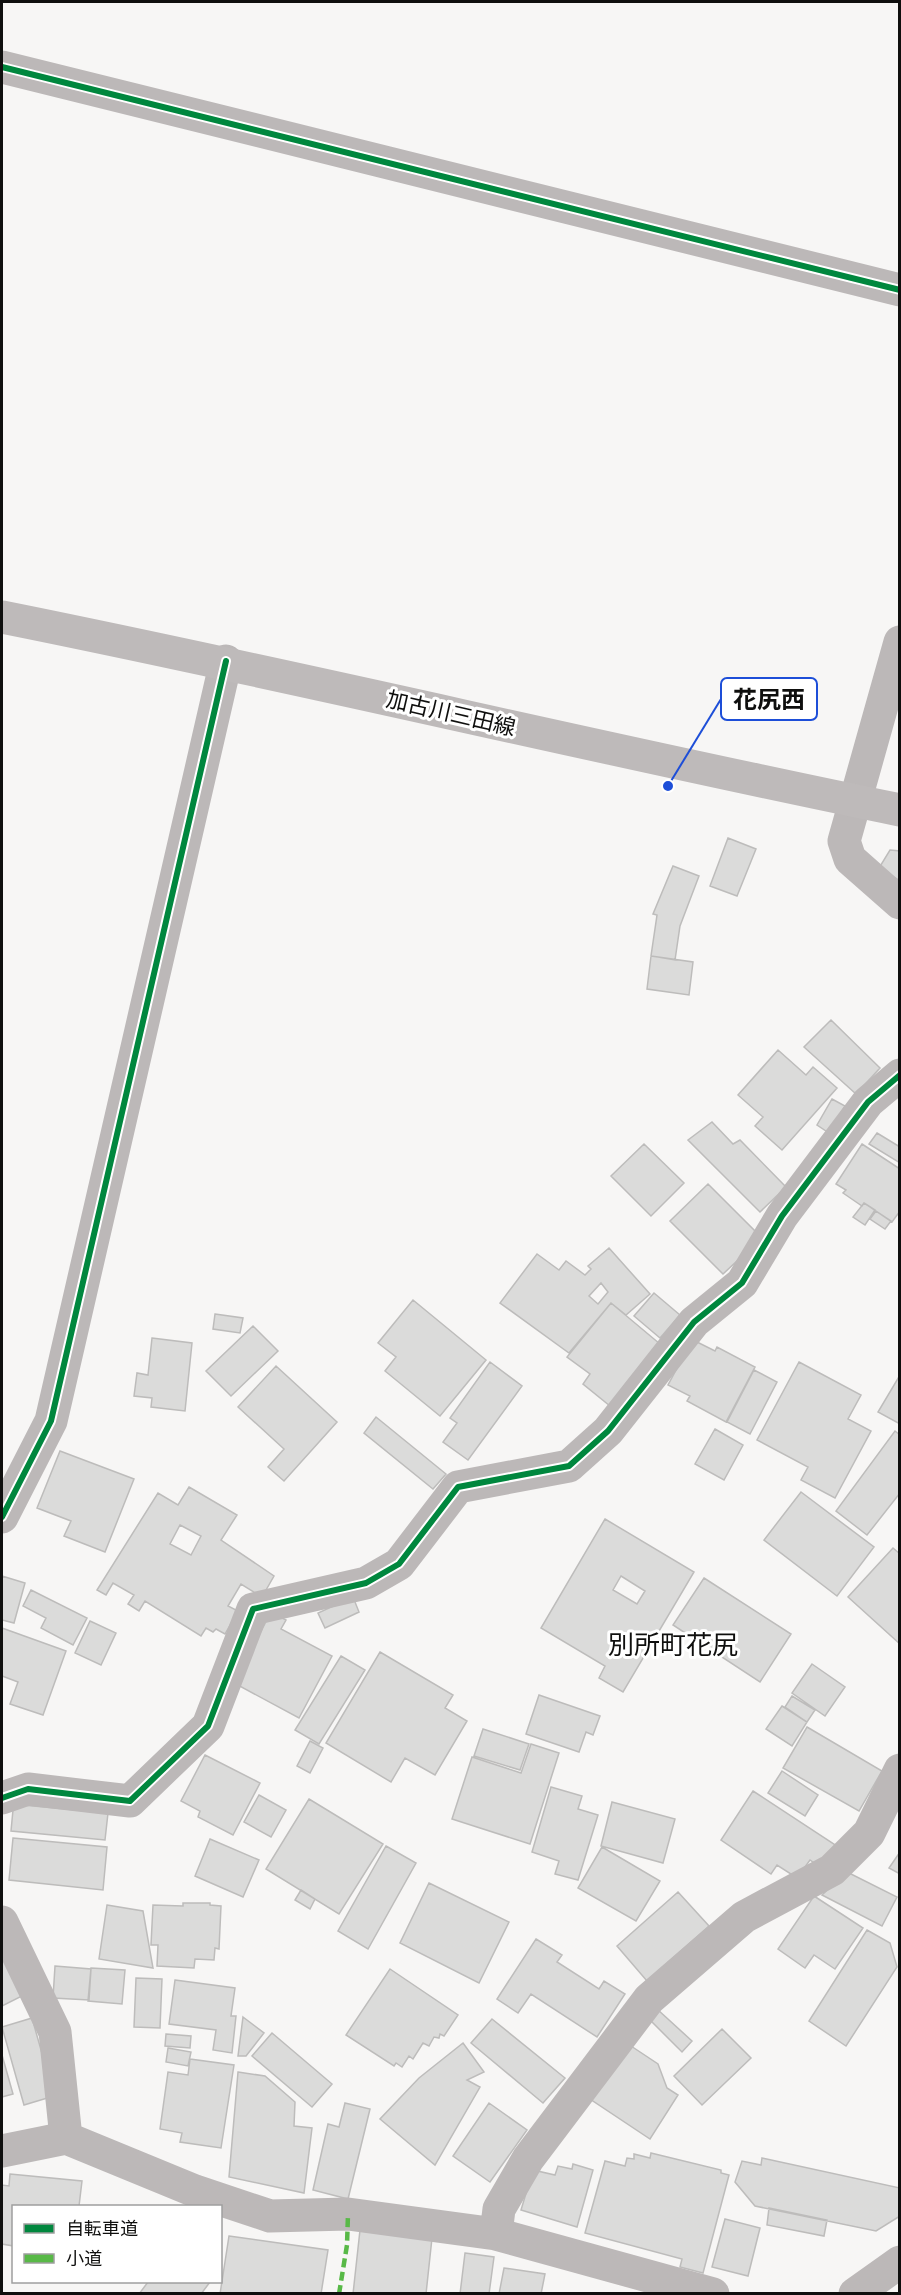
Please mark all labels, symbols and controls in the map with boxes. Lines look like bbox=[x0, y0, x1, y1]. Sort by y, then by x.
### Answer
callout: 花尻西 bbox=[721, 678, 817, 720]
text: 花尻西 bbox=[733, 681, 805, 717]
street label: 加古川三田線 bbox=[383, 682, 519, 744]
district label: 別所町花尻 bbox=[608, 1625, 738, 1664]
legend bbox=[12, 2205, 222, 2283]
text: 自転車道 bbox=[66, 2215, 138, 2242]
text: 小道 bbox=[66, 2245, 102, 2272]

